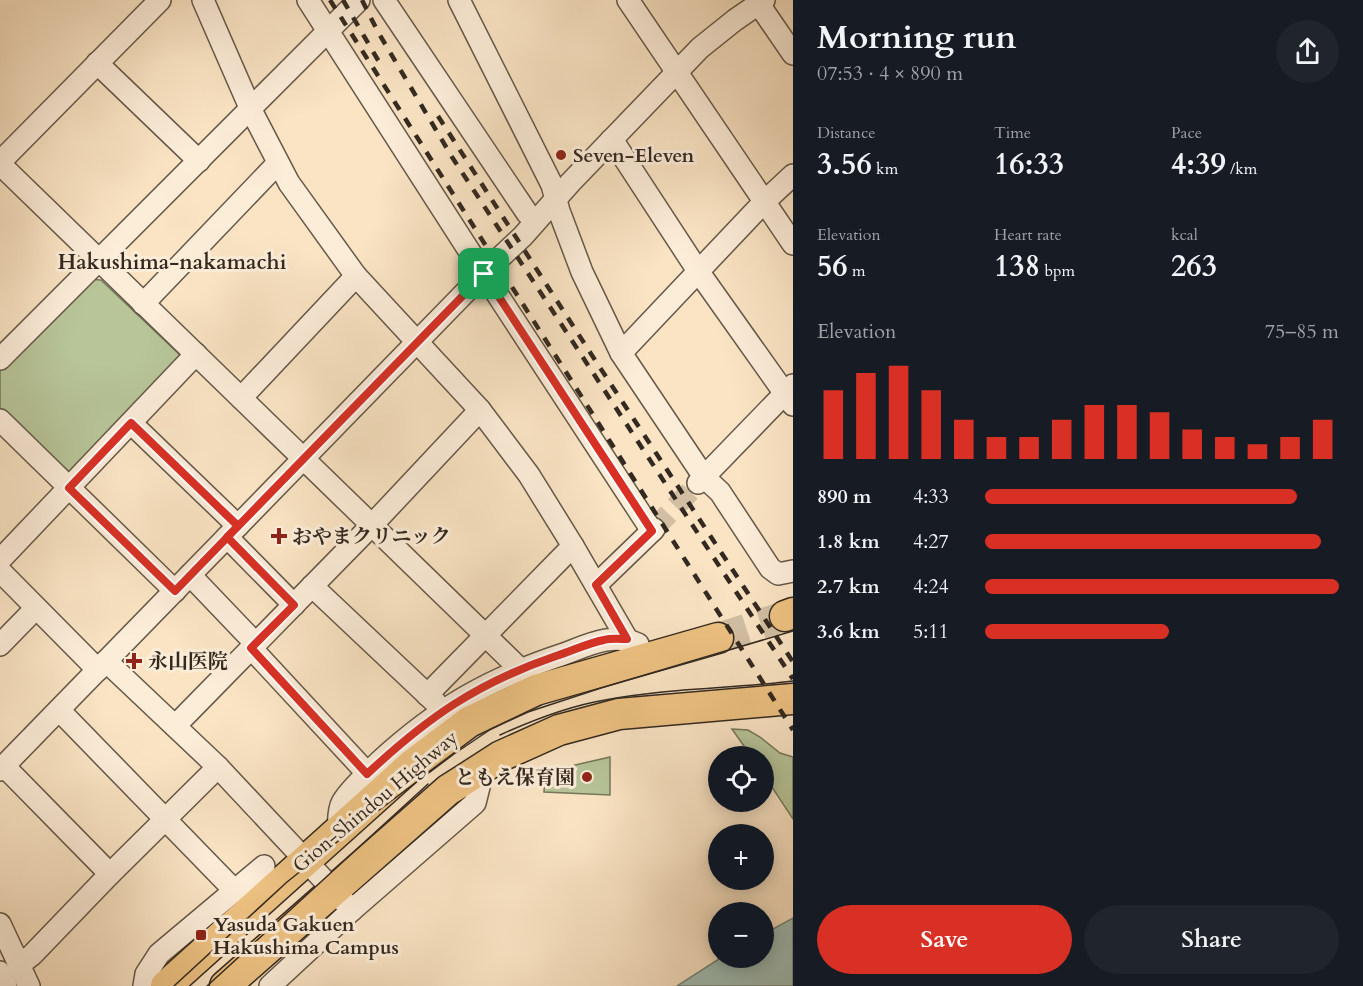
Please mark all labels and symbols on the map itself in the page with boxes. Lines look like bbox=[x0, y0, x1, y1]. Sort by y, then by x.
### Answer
place label: Seven-Eleven bbox=[573, 142, 694, 169]
marker: Seven-Eleven bbox=[554, 148, 568, 162]
district label: Hakushima-nakamachi bbox=[58, 248, 287, 277]
pin bbox=[458, 248, 509, 299]
place label: おやまクリニック bbox=[292, 523, 451, 550]
marker: おやまクリニック bbox=[270, 527, 288, 545]
place label: 永山医院 bbox=[148, 648, 228, 675]
marker: 永山医院 bbox=[125, 652, 143, 670]
street label: Gion-Shindou Highway bbox=[287, 724, 464, 879]
place label: ともえ保育園 bbox=[455, 764, 575, 791]
marker: ともえ保育園 bbox=[580, 770, 594, 784]
place label: Yasuda Gakuen Hakushima Campus bbox=[213, 911, 399, 961]
marker: Yasuda Gakuen Hakushima Campus bbox=[194, 928, 208, 942]

